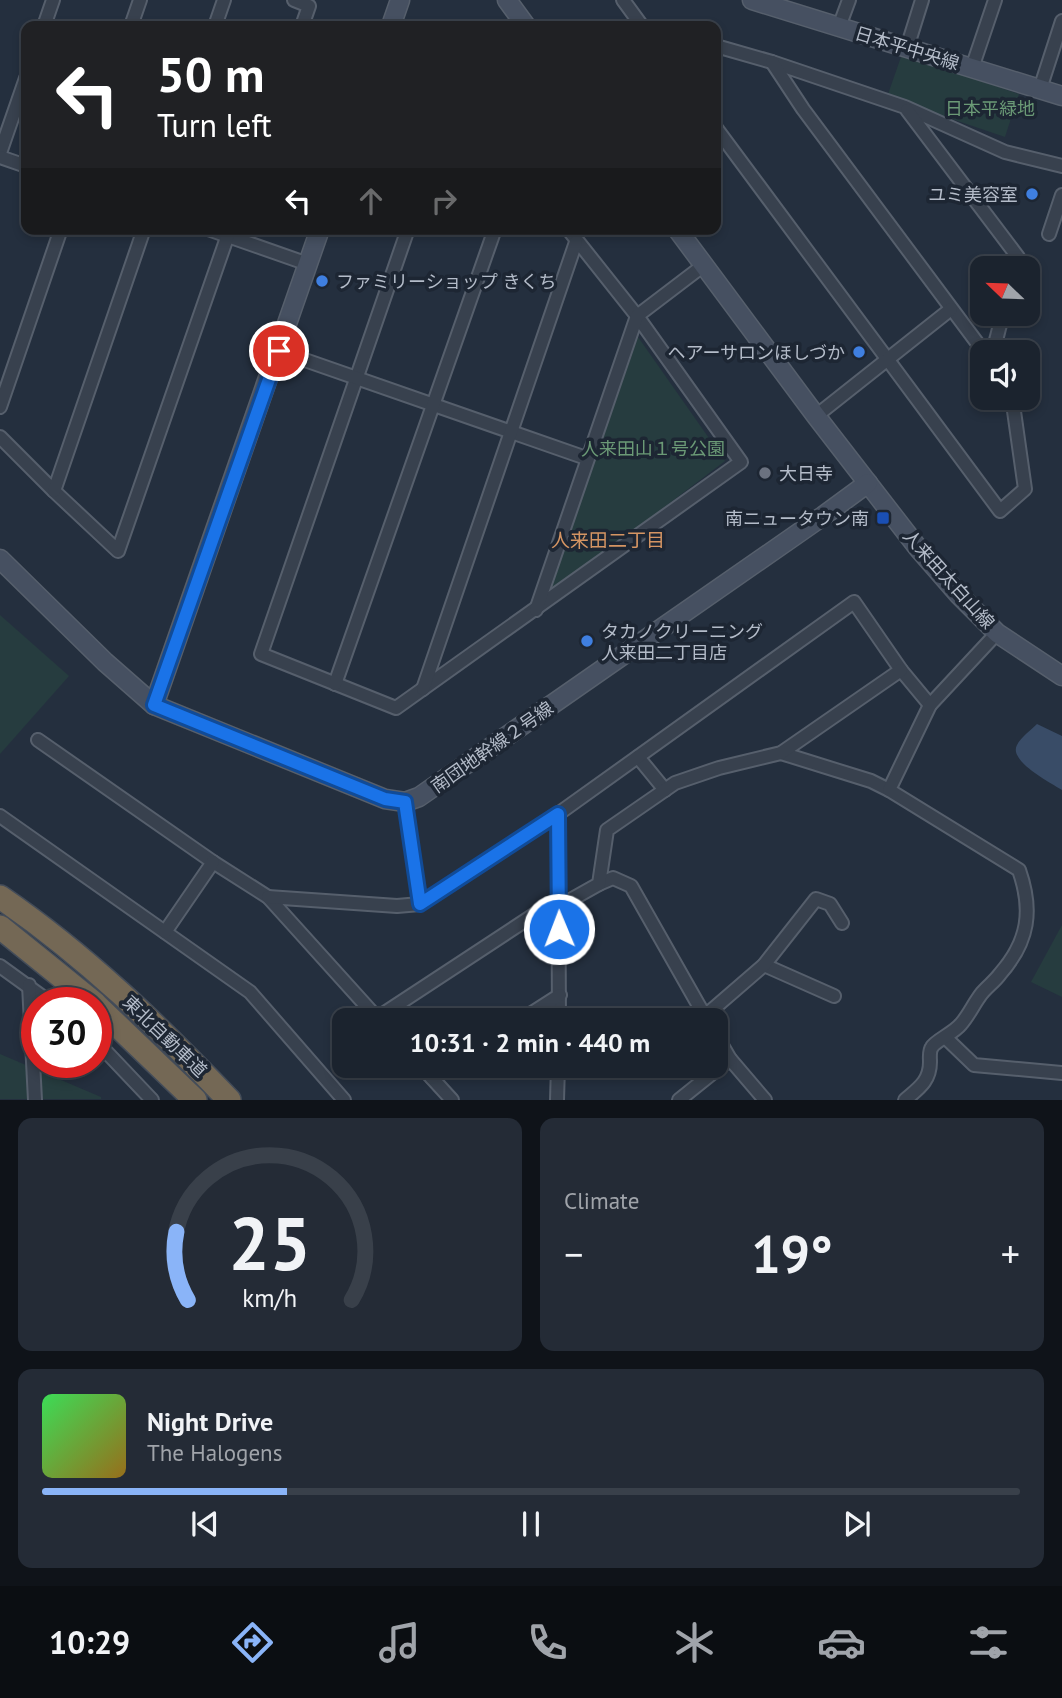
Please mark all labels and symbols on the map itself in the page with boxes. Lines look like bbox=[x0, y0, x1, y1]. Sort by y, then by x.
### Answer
street label: 日本平中央線 bbox=[852, 21, 962, 75]
park label: 日本平緑地 bbox=[945, 97, 1035, 120]
place label: ユミ美容室 bbox=[928, 183, 1018, 206]
marker: ユミ美容室 bbox=[1024, 186, 1040, 202]
north arrow bbox=[970, 256, 1040, 326]
place label: ファミリーショップ きくち bbox=[336, 270, 556, 293]
marker: ファミリーショップ きくち bbox=[314, 273, 330, 289]
pin bbox=[249, 321, 309, 381]
place label: ヘアーサロンほしづか bbox=[668, 341, 845, 364]
marker: ヘアーサロンほしづか bbox=[851, 344, 867, 360]
park label: 人来田山１号公園 bbox=[581, 437, 725, 460]
place label: 大日寺 bbox=[779, 462, 833, 485]
marker: 大日寺 bbox=[757, 465, 773, 481]
place label: 南ニュータウン南 bbox=[725, 507, 869, 530]
marker: 南ニュータウン南 bbox=[875, 510, 891, 526]
street label: 人来田太白山線 bbox=[898, 524, 1000, 634]
district label: 人来田二丁目 bbox=[551, 528, 665, 552]
place label: タカノクリーニング 人来田二丁目店 bbox=[601, 620, 763, 664]
marker: タカノクリーニング 人来田二丁目店 bbox=[579, 633, 595, 649]
street label: 南団地幹線２号線 bbox=[426, 696, 558, 798]
position arrow bbox=[522, 892, 596, 966]
speed limit sign: 30 bbox=[21, 987, 112, 1078]
street label: 東北自動車道 bbox=[118, 990, 212, 1082]

